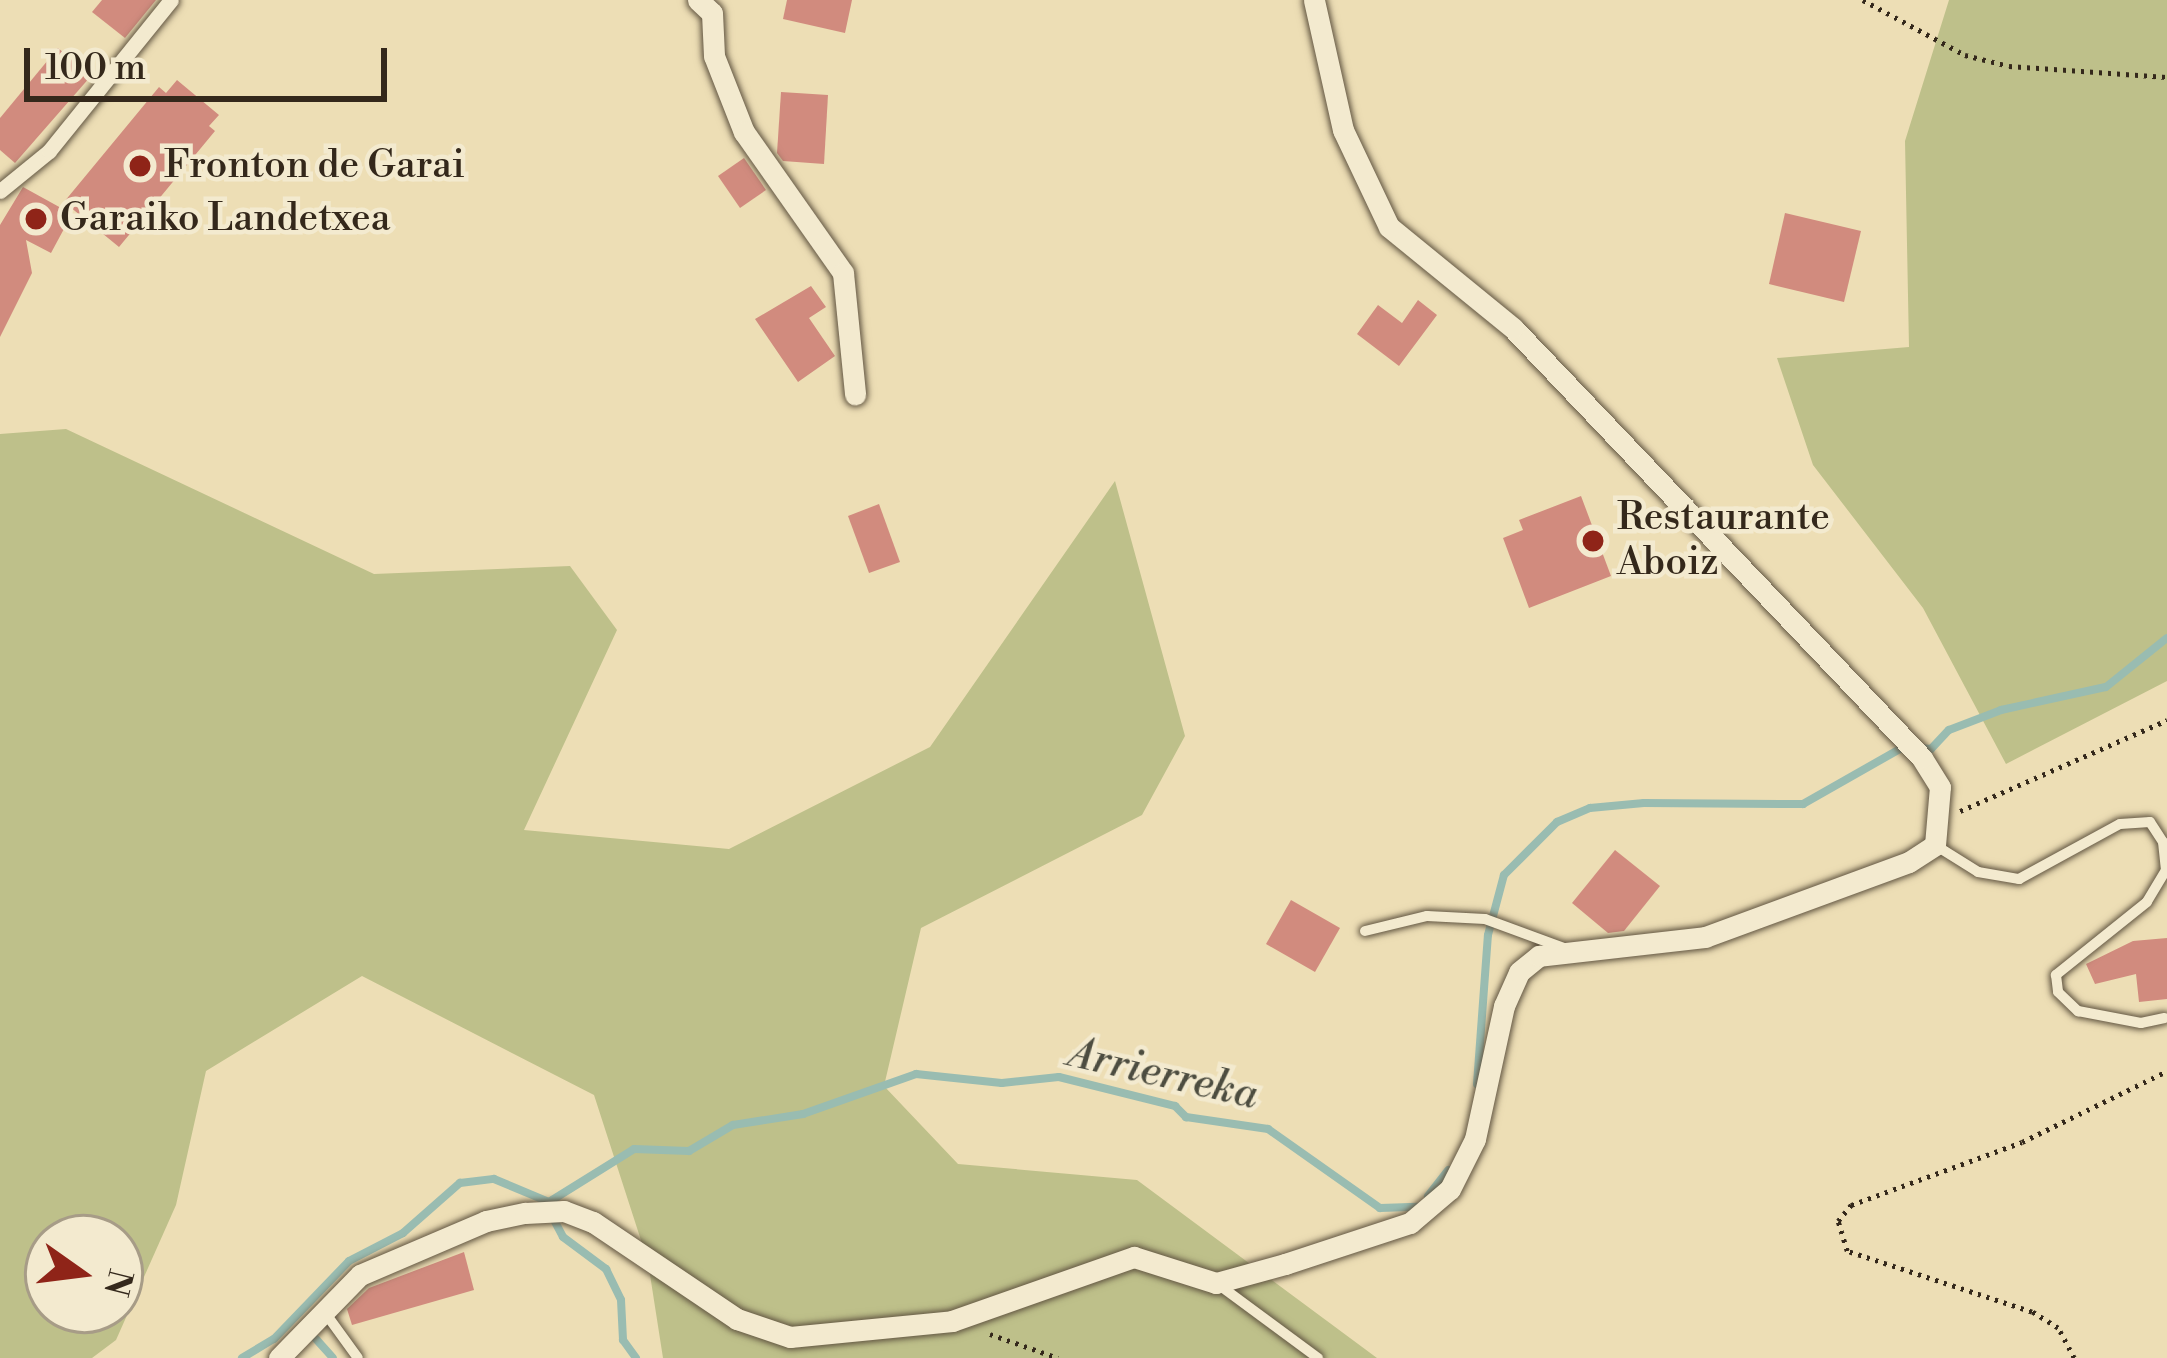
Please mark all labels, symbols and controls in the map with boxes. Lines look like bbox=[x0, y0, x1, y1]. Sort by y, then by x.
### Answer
scale bar bbox=[30, 24, 393, 98]
text: 100 m bbox=[45, 46, 146, 91]
place label: Fronton de Garai bbox=[164, 143, 465, 189]
marker: Fronton de Garai bbox=[127, 153, 153, 179]
place label: Garaiko Landetxea bbox=[60, 196, 390, 242]
marker: Garaiko Landetxea bbox=[23, 206, 49, 232]
place label: Restaurante Aboiz bbox=[1617, 496, 1830, 587]
marker: Restaurante Aboiz bbox=[1580, 528, 1606, 554]
water label: Arrierreka bbox=[1063, 1029, 1263, 1121]
north arrow bbox=[24, 1214, 144, 1334]
text: N bbox=[93, 1264, 140, 1300]

